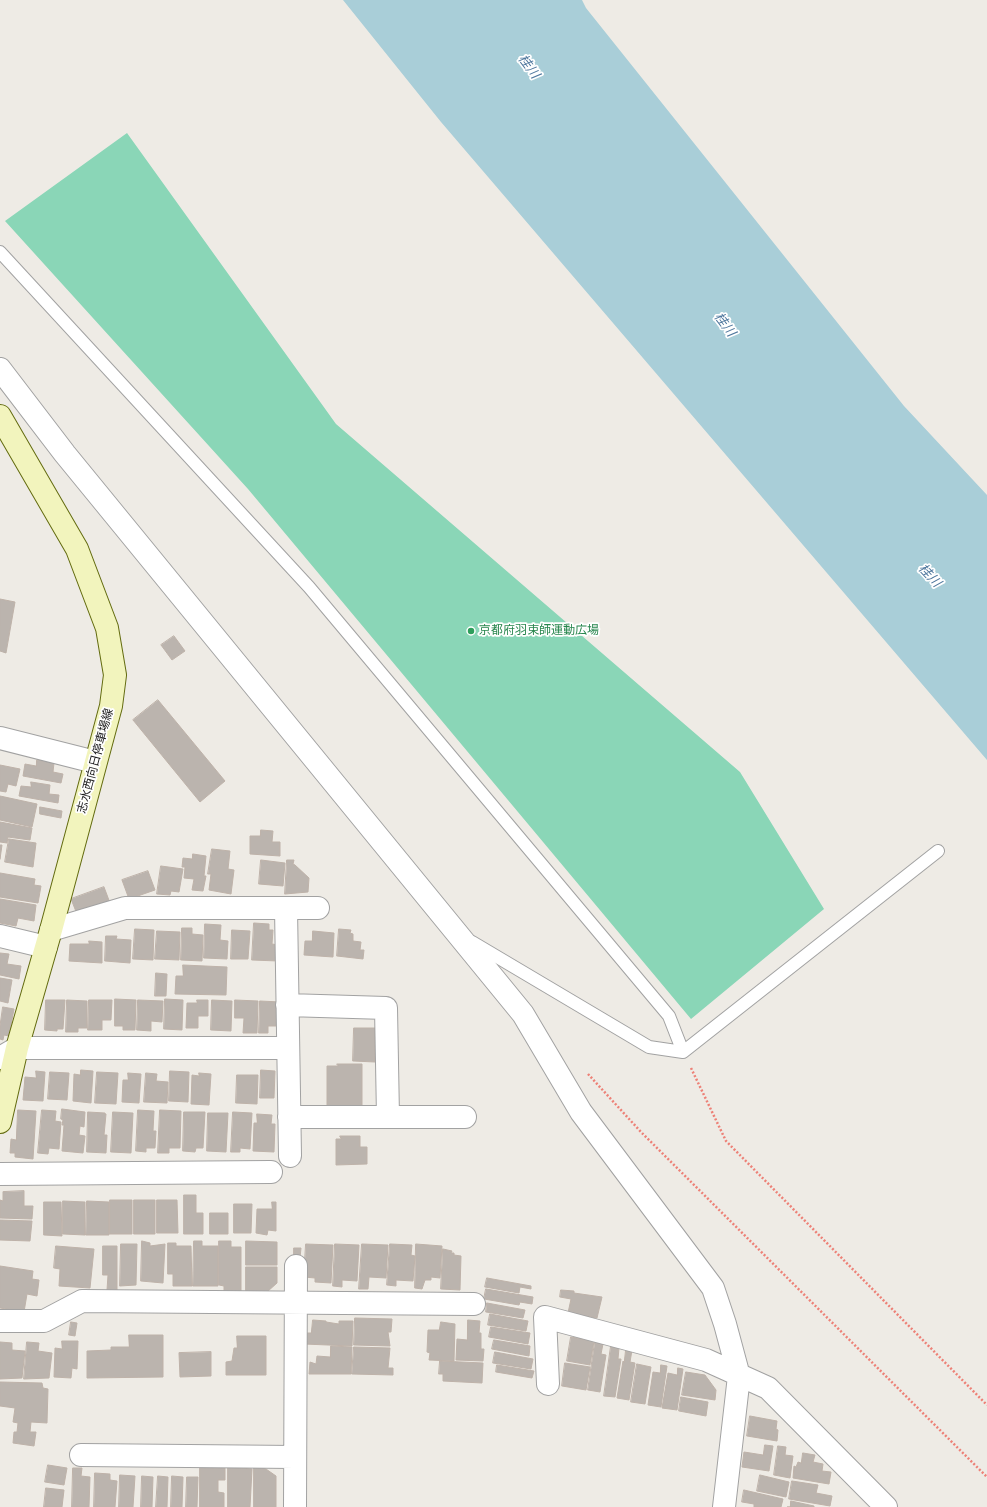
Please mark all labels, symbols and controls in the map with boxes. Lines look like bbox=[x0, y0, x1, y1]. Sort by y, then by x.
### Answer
water label: 桂川 bbox=[514, 52, 542, 82]
water label: 桂川 bbox=[710, 310, 738, 340]
water label: 桂川 bbox=[914, 561, 944, 591]
place label: 京都府羽束師運動広場 bbox=[479, 624, 599, 638]
marker: 京都府羽束師運動広場 bbox=[466, 626, 476, 636]
street label: 志水西向日停車場線 bbox=[75, 707, 117, 815]

